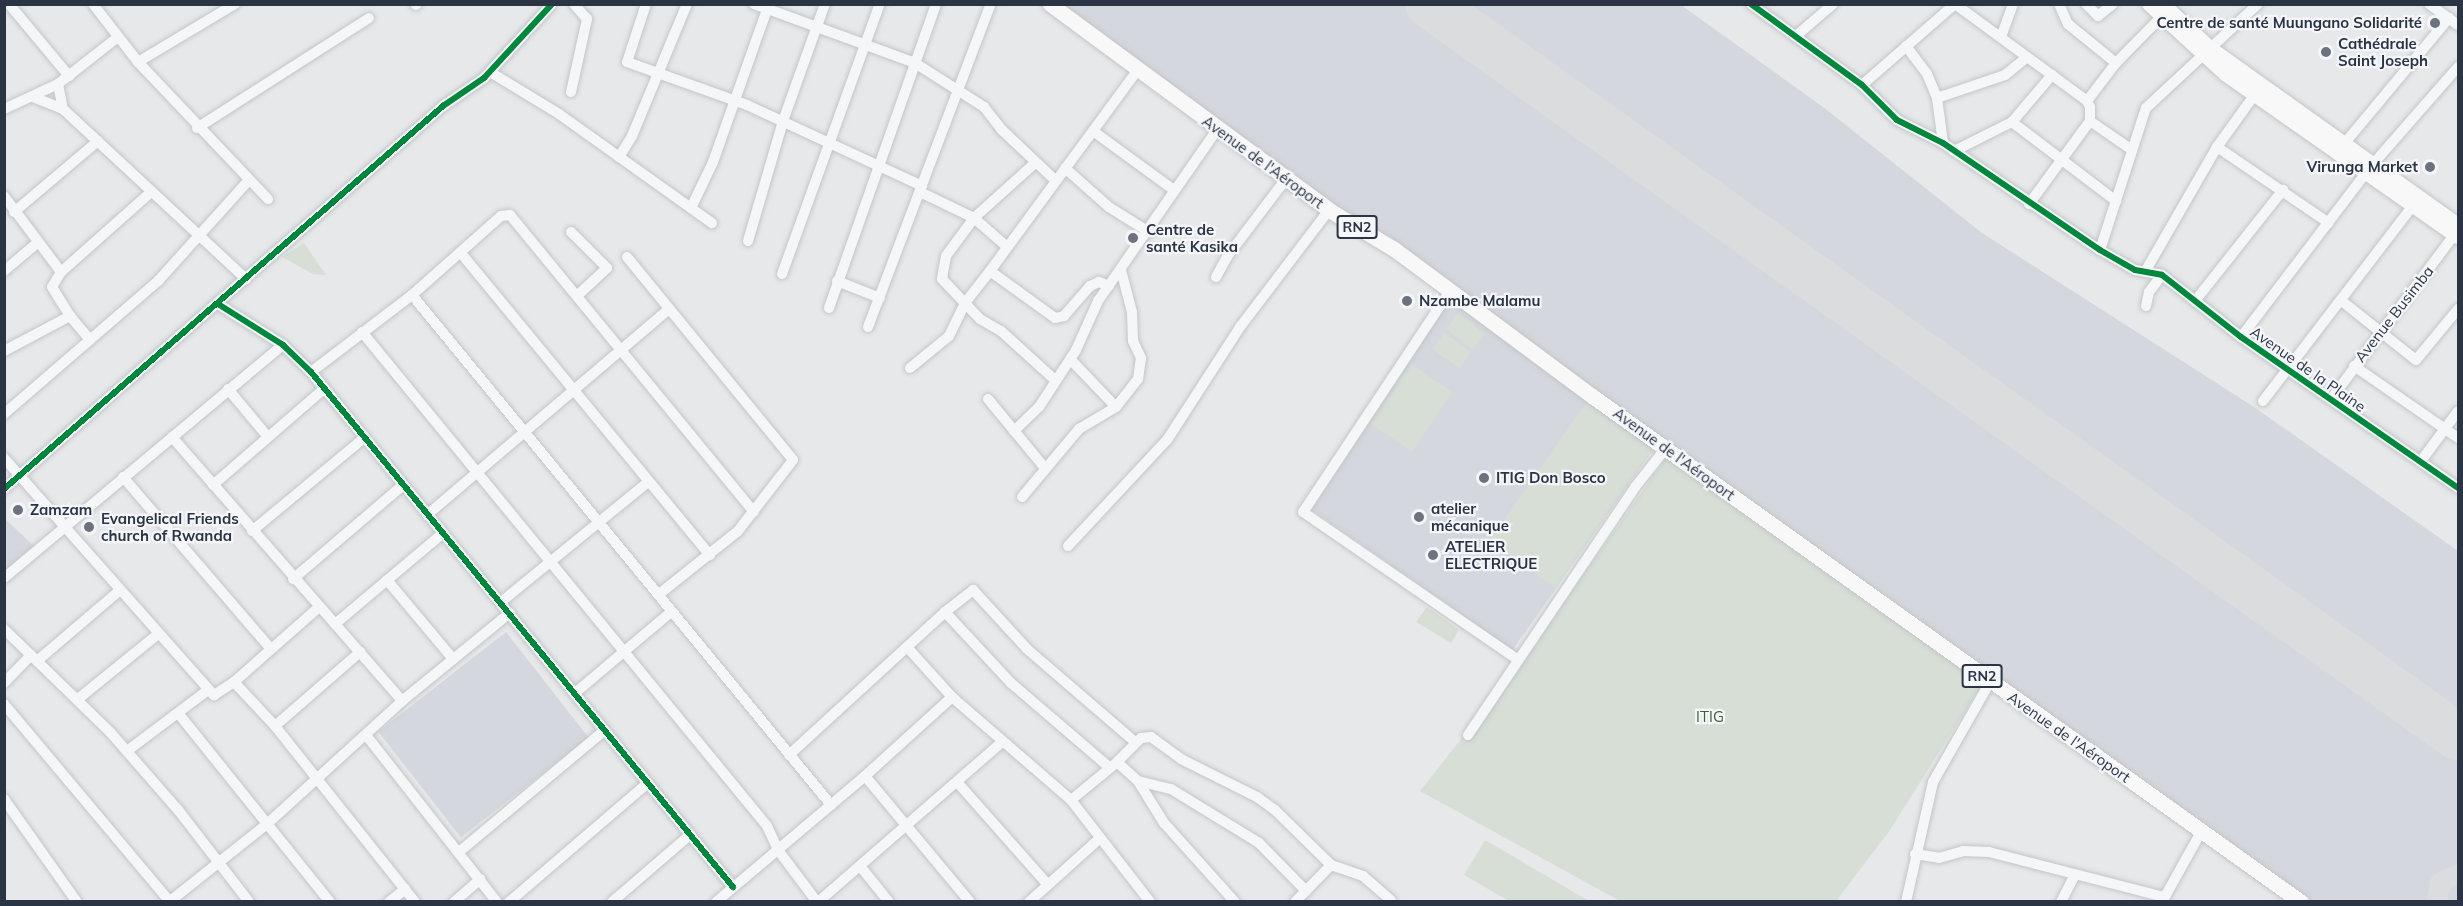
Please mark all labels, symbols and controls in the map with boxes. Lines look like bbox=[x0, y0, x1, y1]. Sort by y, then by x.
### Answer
place label: Centre de santé Muungano Solidarité bbox=[2157, 14, 2422, 32]
marker: Centre de santé Muungano Solidarité bbox=[2426, 14, 2444, 32]
place label: Cathédrale Saint Joseph bbox=[2338, 34, 2428, 69]
marker: Cathédrale Saint Joseph bbox=[2319, 45, 2333, 59]
street label: Avenue de l'Aéroport bbox=[1199, 112, 1327, 212]
place label: Virunga Market bbox=[2306, 158, 2418, 176]
marker: Virunga Market bbox=[2423, 160, 2437, 174]
road number: RN2 bbox=[1336, 216, 1378, 238]
place label: Centre de santé Kasika bbox=[1146, 220, 1238, 255]
marker: Centre de santé Kasika bbox=[1124, 229, 1142, 247]
street label: Avenue Busimba bbox=[2351, 262, 2437, 366]
place label: Nzambe Malamu bbox=[1419, 292, 1541, 310]
marker: Nzambe Malamu bbox=[1400, 294, 1414, 308]
street label: Avenue de la Plaine bbox=[2247, 322, 2369, 416]
street label: Avenue de l'Aéroport bbox=[1610, 404, 1738, 504]
place label: ITIG Don Bosco bbox=[1496, 469, 1606, 487]
marker: ITIG Don Bosco bbox=[1477, 471, 1491, 485]
place label: atelier mécanique bbox=[1431, 499, 1509, 534]
place label: Zamzam bbox=[30, 501, 92, 519]
marker: Zamzam bbox=[11, 503, 25, 517]
place label: Evangelical Friends church of Rwanda bbox=[101, 509, 239, 544]
marker: atelier mécanique bbox=[1412, 510, 1426, 524]
marker: Evangelical Friends church of Rwanda bbox=[82, 520, 96, 534]
place label: ATELIER ELECTRIQUE bbox=[1445, 537, 1537, 572]
marker: ATELIER ELECTRIQUE bbox=[1426, 548, 1440, 562]
road number: RN2 bbox=[1961, 665, 2003, 687]
street label: Avenue de l'Aéroport bbox=[2004, 688, 2134, 786]
park label: ITIG bbox=[1696, 708, 1724, 726]

